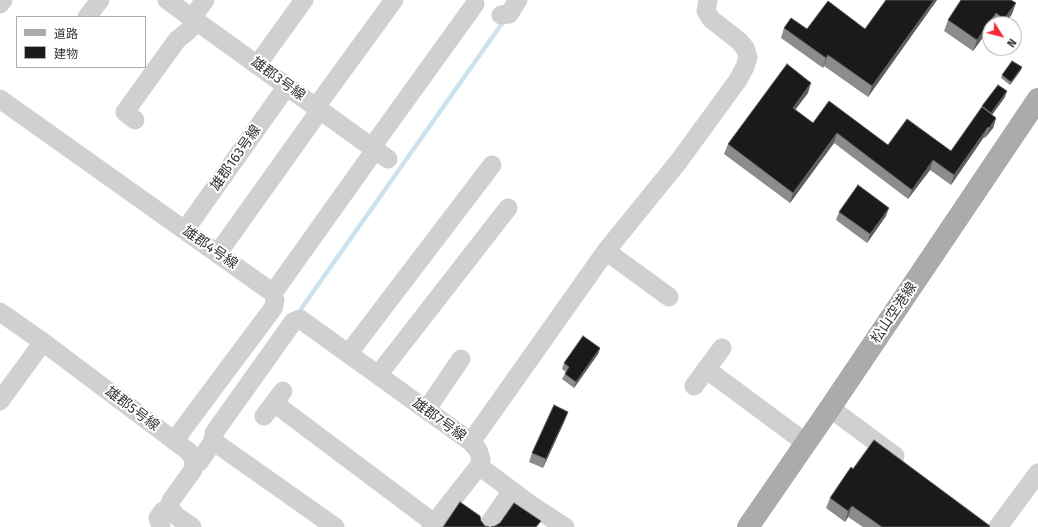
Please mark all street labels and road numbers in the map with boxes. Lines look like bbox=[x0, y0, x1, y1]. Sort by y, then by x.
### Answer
street label: 雄郡3号線 bbox=[248, 54, 308, 104]
street label: 雄郡163号線 bbox=[207, 122, 265, 194]
street label: 雄郡4号線 bbox=[179, 223, 241, 273]
street label: 松山空港線 bbox=[867, 279, 921, 347]
street label: 雄郡5号線 bbox=[102, 383, 162, 435]
street label: 雄郡7号線 bbox=[409, 395, 469, 445]

